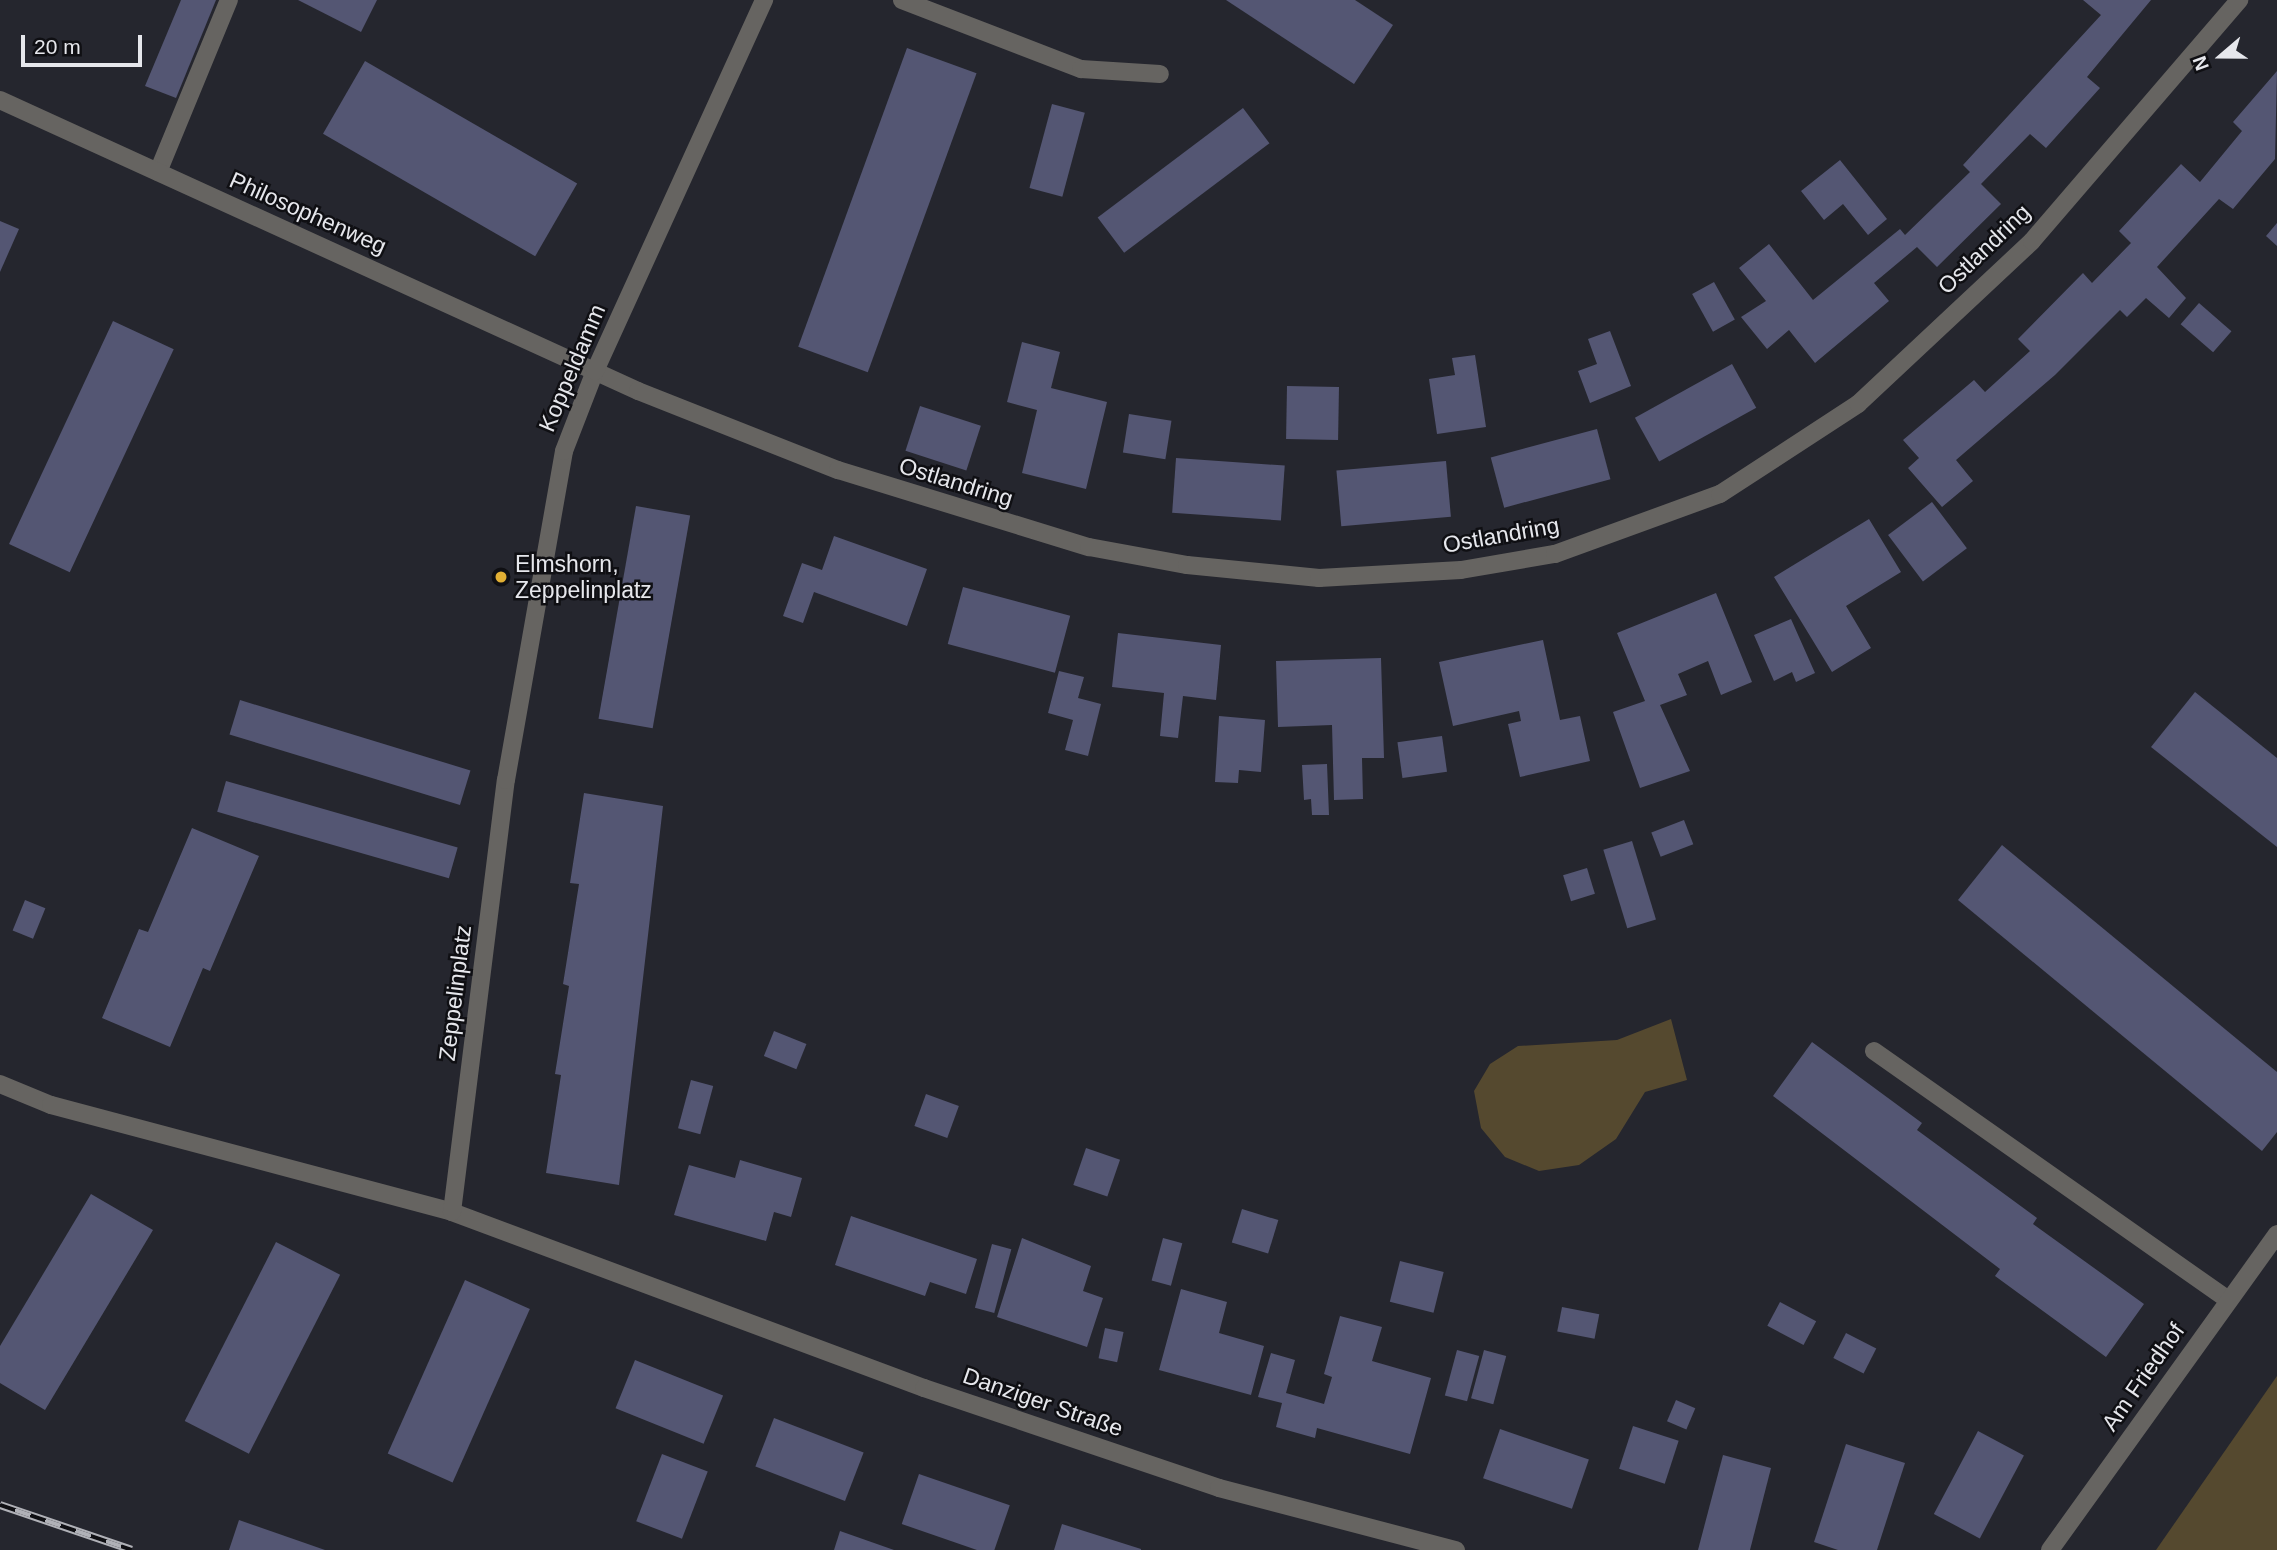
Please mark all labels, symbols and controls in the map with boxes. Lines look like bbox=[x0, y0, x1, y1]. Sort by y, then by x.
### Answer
scale bar bbox=[24, 21, 145, 65]
north arrow bbox=[2186, 21, 2256, 91]
text: 20 m bbox=[34, 35, 81, 58]
text: N bbox=[2189, 53, 2213, 73]
street label: Philosophenweg bbox=[225, 166, 391, 260]
street label: Ostlandring bbox=[1932, 198, 2036, 300]
street label: Koppeldamm bbox=[533, 300, 611, 436]
street label: Ostlandring bbox=[896, 452, 1016, 512]
street label: Ostlandring bbox=[1441, 511, 1561, 559]
place label: Elmshorn, Zeppelinplatz bbox=[515, 550, 652, 604]
marker: Elmshorn, Zeppelinplatz bbox=[493, 569, 509, 585]
street label: Zeppelinplatz bbox=[433, 923, 477, 1063]
street label: Am Friedhof bbox=[2096, 1318, 2190, 1436]
street label: Danziger Straße bbox=[959, 1362, 1127, 1442]

